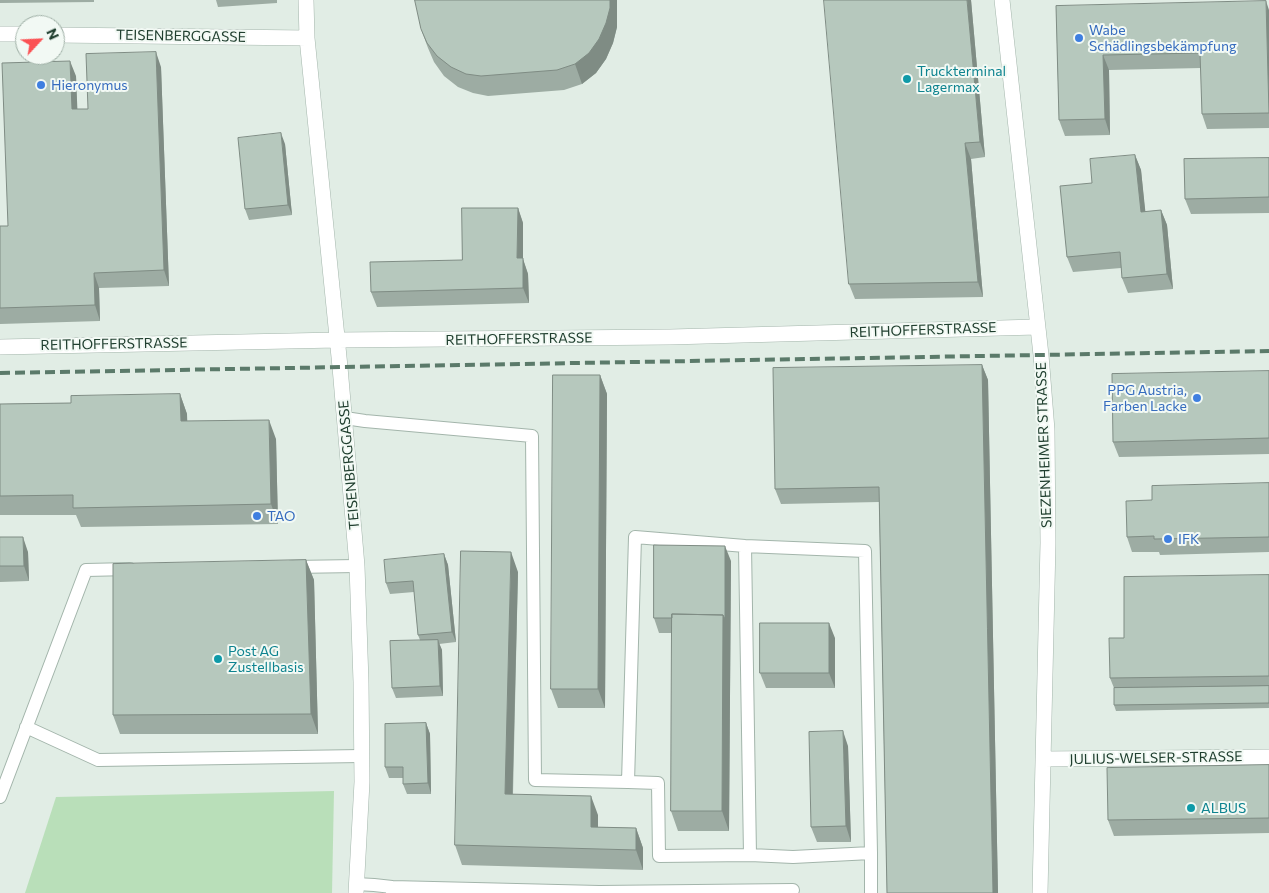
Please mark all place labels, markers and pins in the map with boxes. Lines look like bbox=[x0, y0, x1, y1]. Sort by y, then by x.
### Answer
place label: Wabe Schädlingsbekämpfung bbox=[1089, 22, 1237, 54]
marker: Wabe Schädlingsbekämpfung bbox=[1073, 32, 1085, 44]
place label: Truckterminal Lagermax bbox=[917, 63, 1006, 95]
marker: Truckterminal Lagermax bbox=[901, 73, 913, 85]
place label: Hieronymus bbox=[51, 77, 128, 93]
marker: Hieronymus bbox=[35, 79, 47, 91]
place label: PPG Austria, Farben Lacke bbox=[1103, 382, 1187, 414]
marker: PPG Austria, Farben Lacke bbox=[1191, 392, 1203, 404]
place label: TAO bbox=[267, 508, 295, 524]
marker: TAO bbox=[251, 510, 263, 522]
place label: IFK bbox=[1178, 531, 1199, 547]
marker: IFK bbox=[1162, 533, 1174, 545]
place label: Post AG Zustellbasis bbox=[228, 643, 304, 676]
marker: Post AG Zustellbasis bbox=[212, 653, 224, 665]
place label: ALBUS bbox=[1201, 800, 1246, 816]
marker: ALBUS bbox=[1185, 802, 1197, 814]

